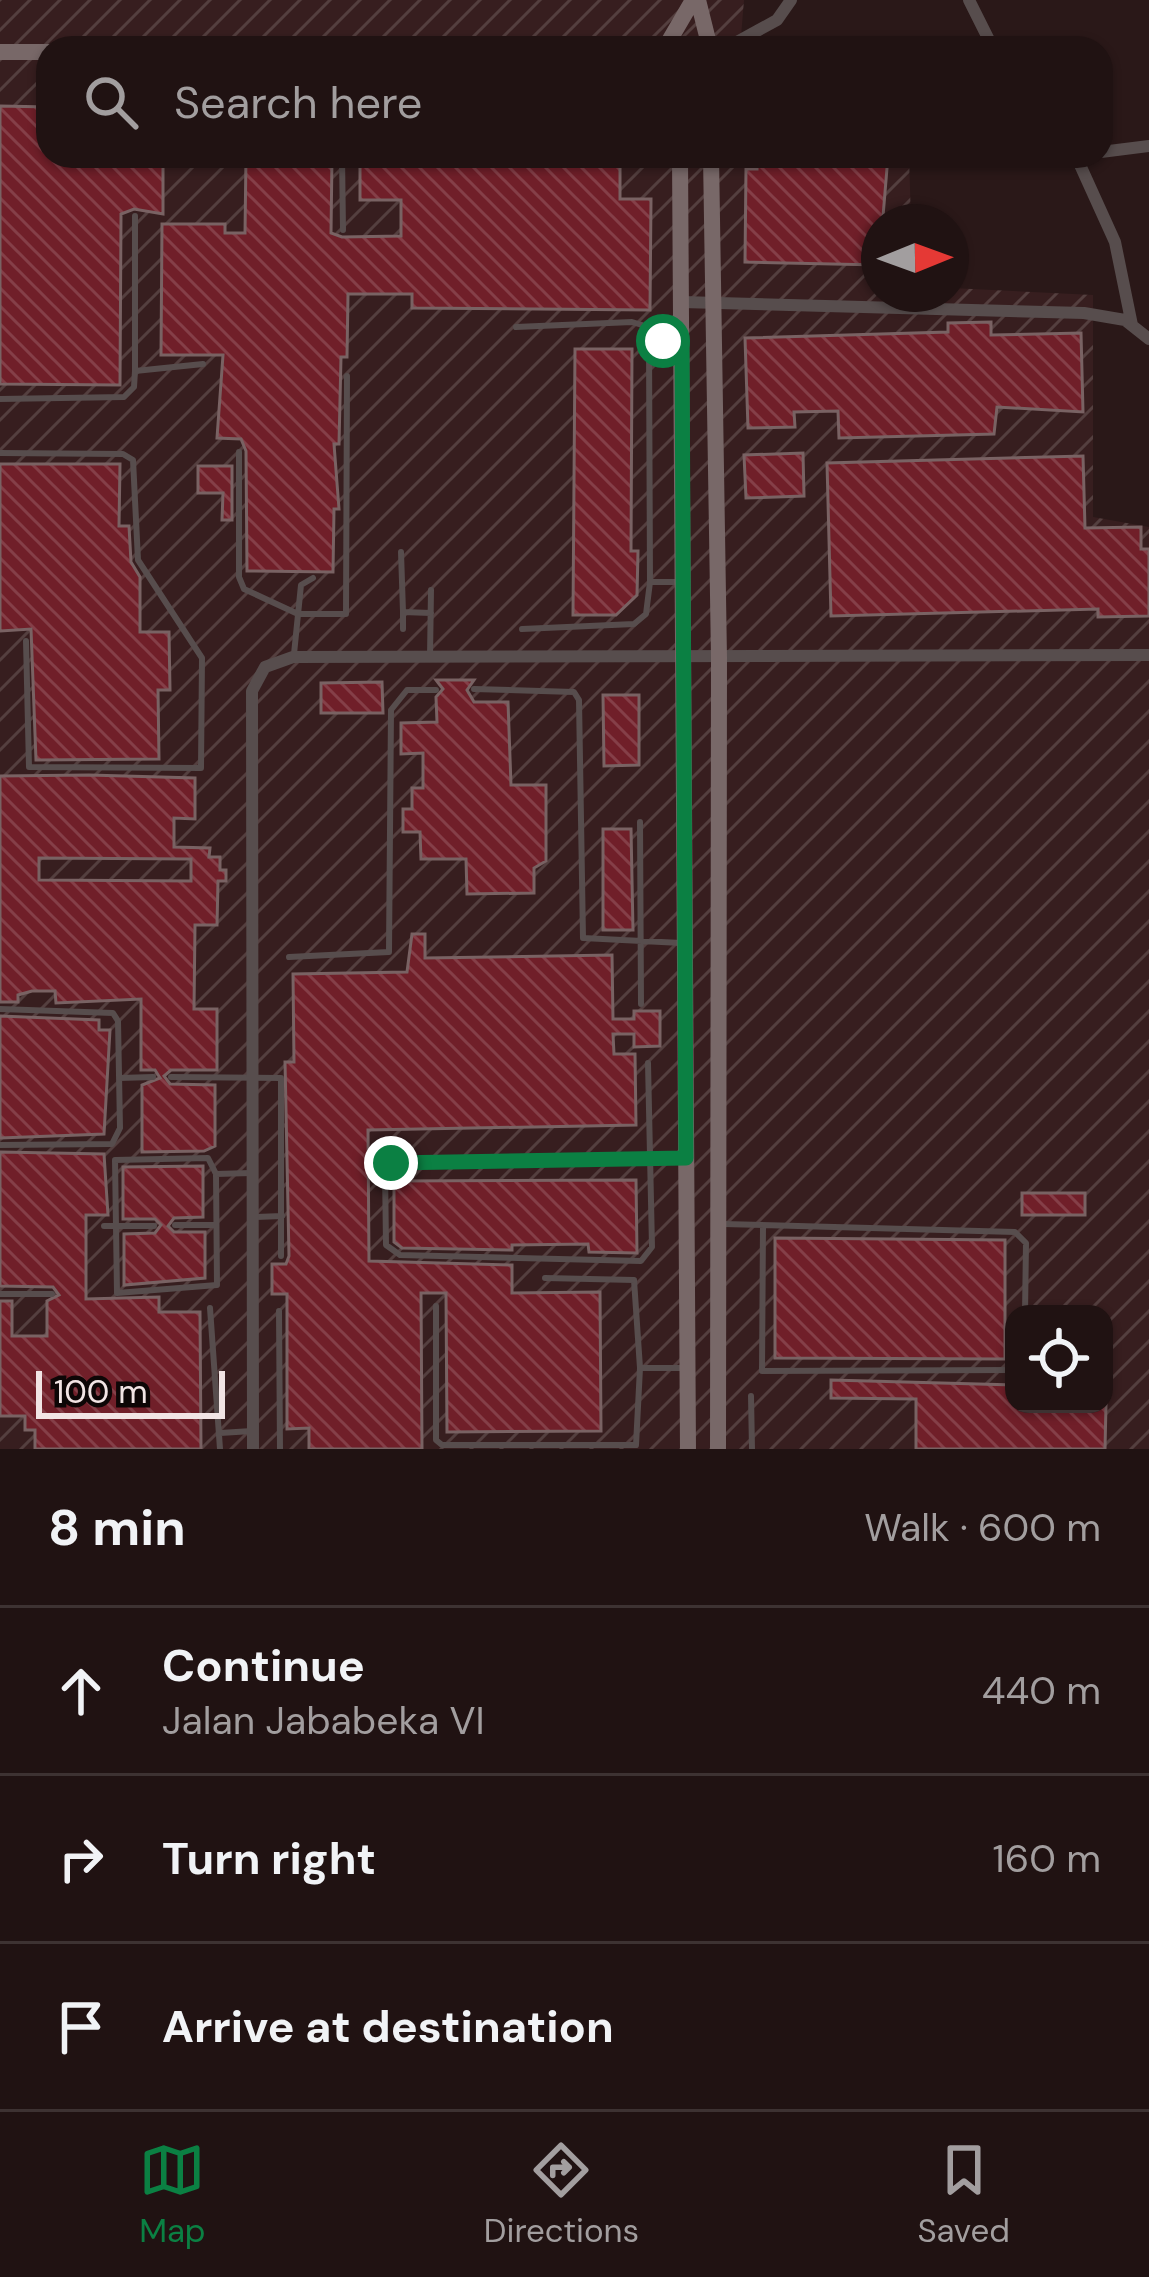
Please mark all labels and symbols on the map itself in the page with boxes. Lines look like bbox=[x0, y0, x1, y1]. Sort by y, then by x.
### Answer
north arrow bbox=[861, 204, 969, 312]
route start bbox=[636, 314, 690, 368]
route end bbox=[364, 1136, 418, 1190]
scale bar bbox=[36, 1365, 225, 1418]

